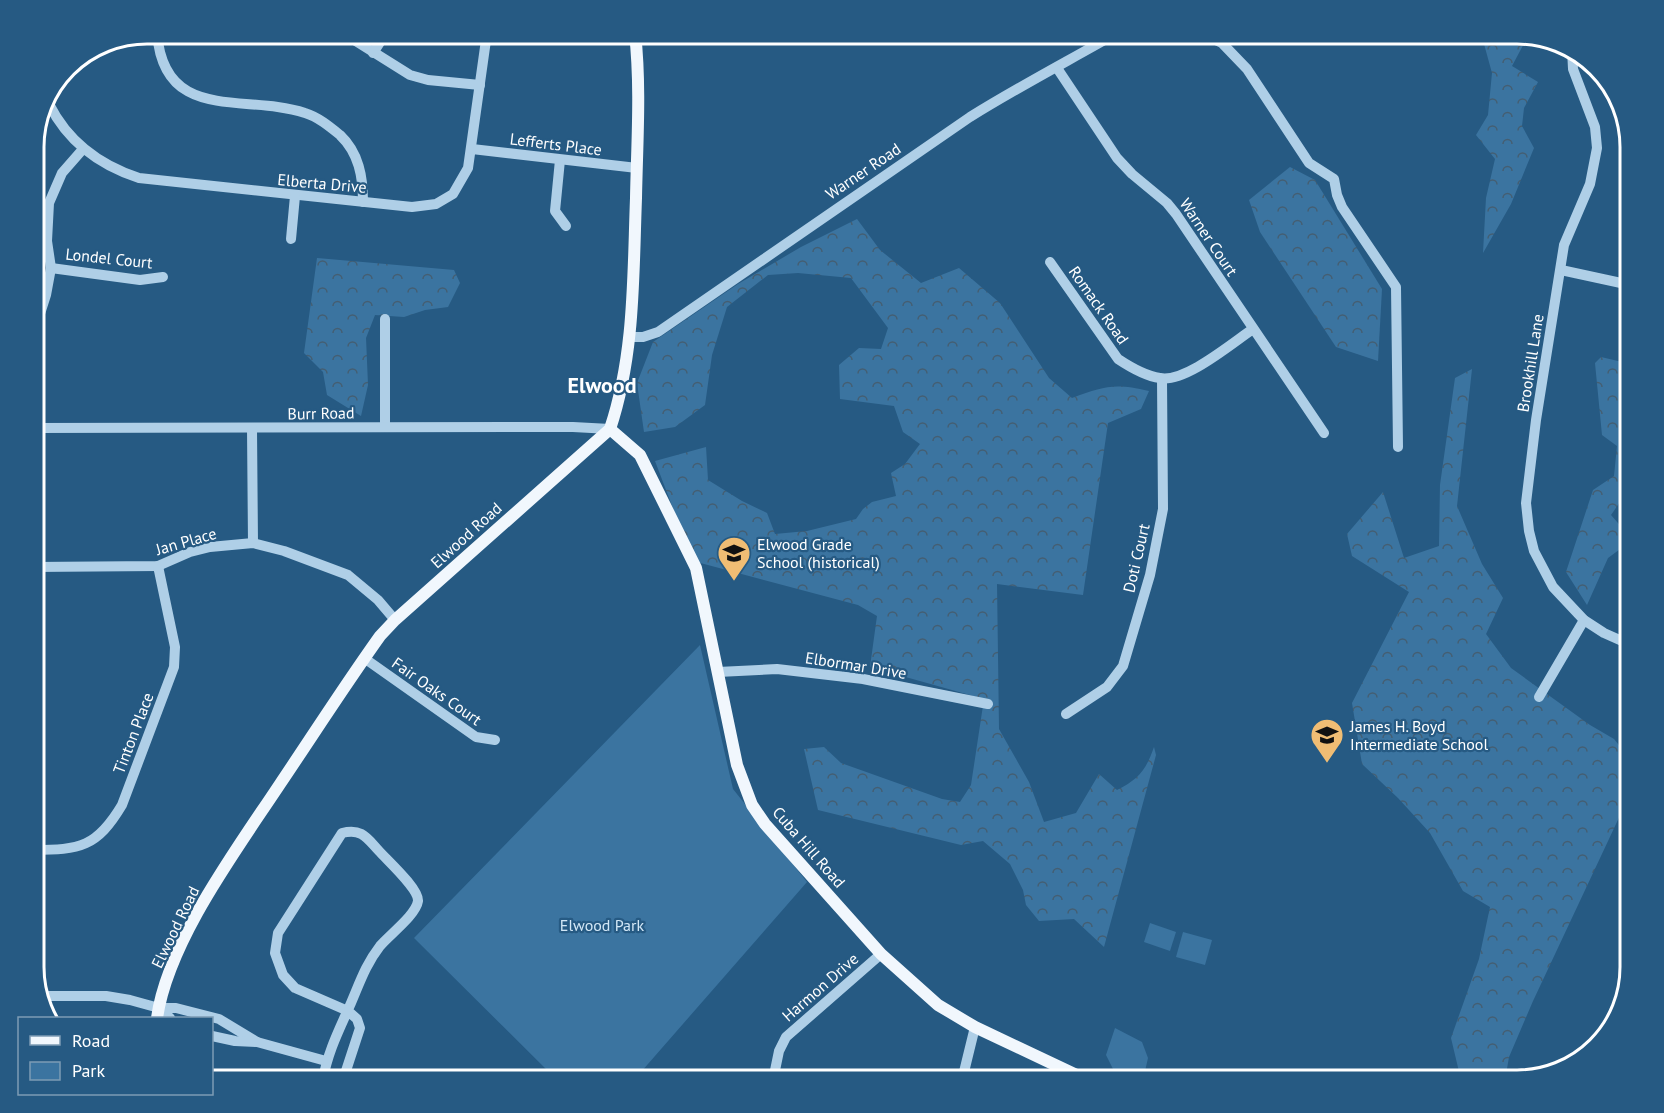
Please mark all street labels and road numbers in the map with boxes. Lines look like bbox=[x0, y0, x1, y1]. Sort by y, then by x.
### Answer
street label: Lefferts Place bbox=[509, 128, 603, 160]
street label: Warner Road bbox=[822, 139, 904, 203]
street label: Elberta Drive bbox=[277, 169, 367, 197]
street label: Warner Court bbox=[1176, 194, 1243, 280]
street label: Londel Court bbox=[64, 243, 154, 273]
street label: Romack Road bbox=[1065, 262, 1133, 348]
street label: Brookhill Lane bbox=[1512, 313, 1548, 413]
street label: Burr Road bbox=[287, 402, 355, 424]
street label: Elwood Road bbox=[426, 498, 506, 572]
street label: Doti Court bbox=[1118, 521, 1154, 594]
street label: Jan Place bbox=[152, 523, 219, 559]
street label: Elbormar Drive bbox=[804, 647, 908, 683]
street label: Fair Oaks Court bbox=[388, 653, 486, 730]
street label: Tinton Place bbox=[108, 690, 158, 776]
street label: Cuba Hill Road bbox=[768, 802, 850, 892]
street label: Elwood Road bbox=[147, 883, 203, 971]
street label: Harmon Drive bbox=[778, 948, 862, 1026]

